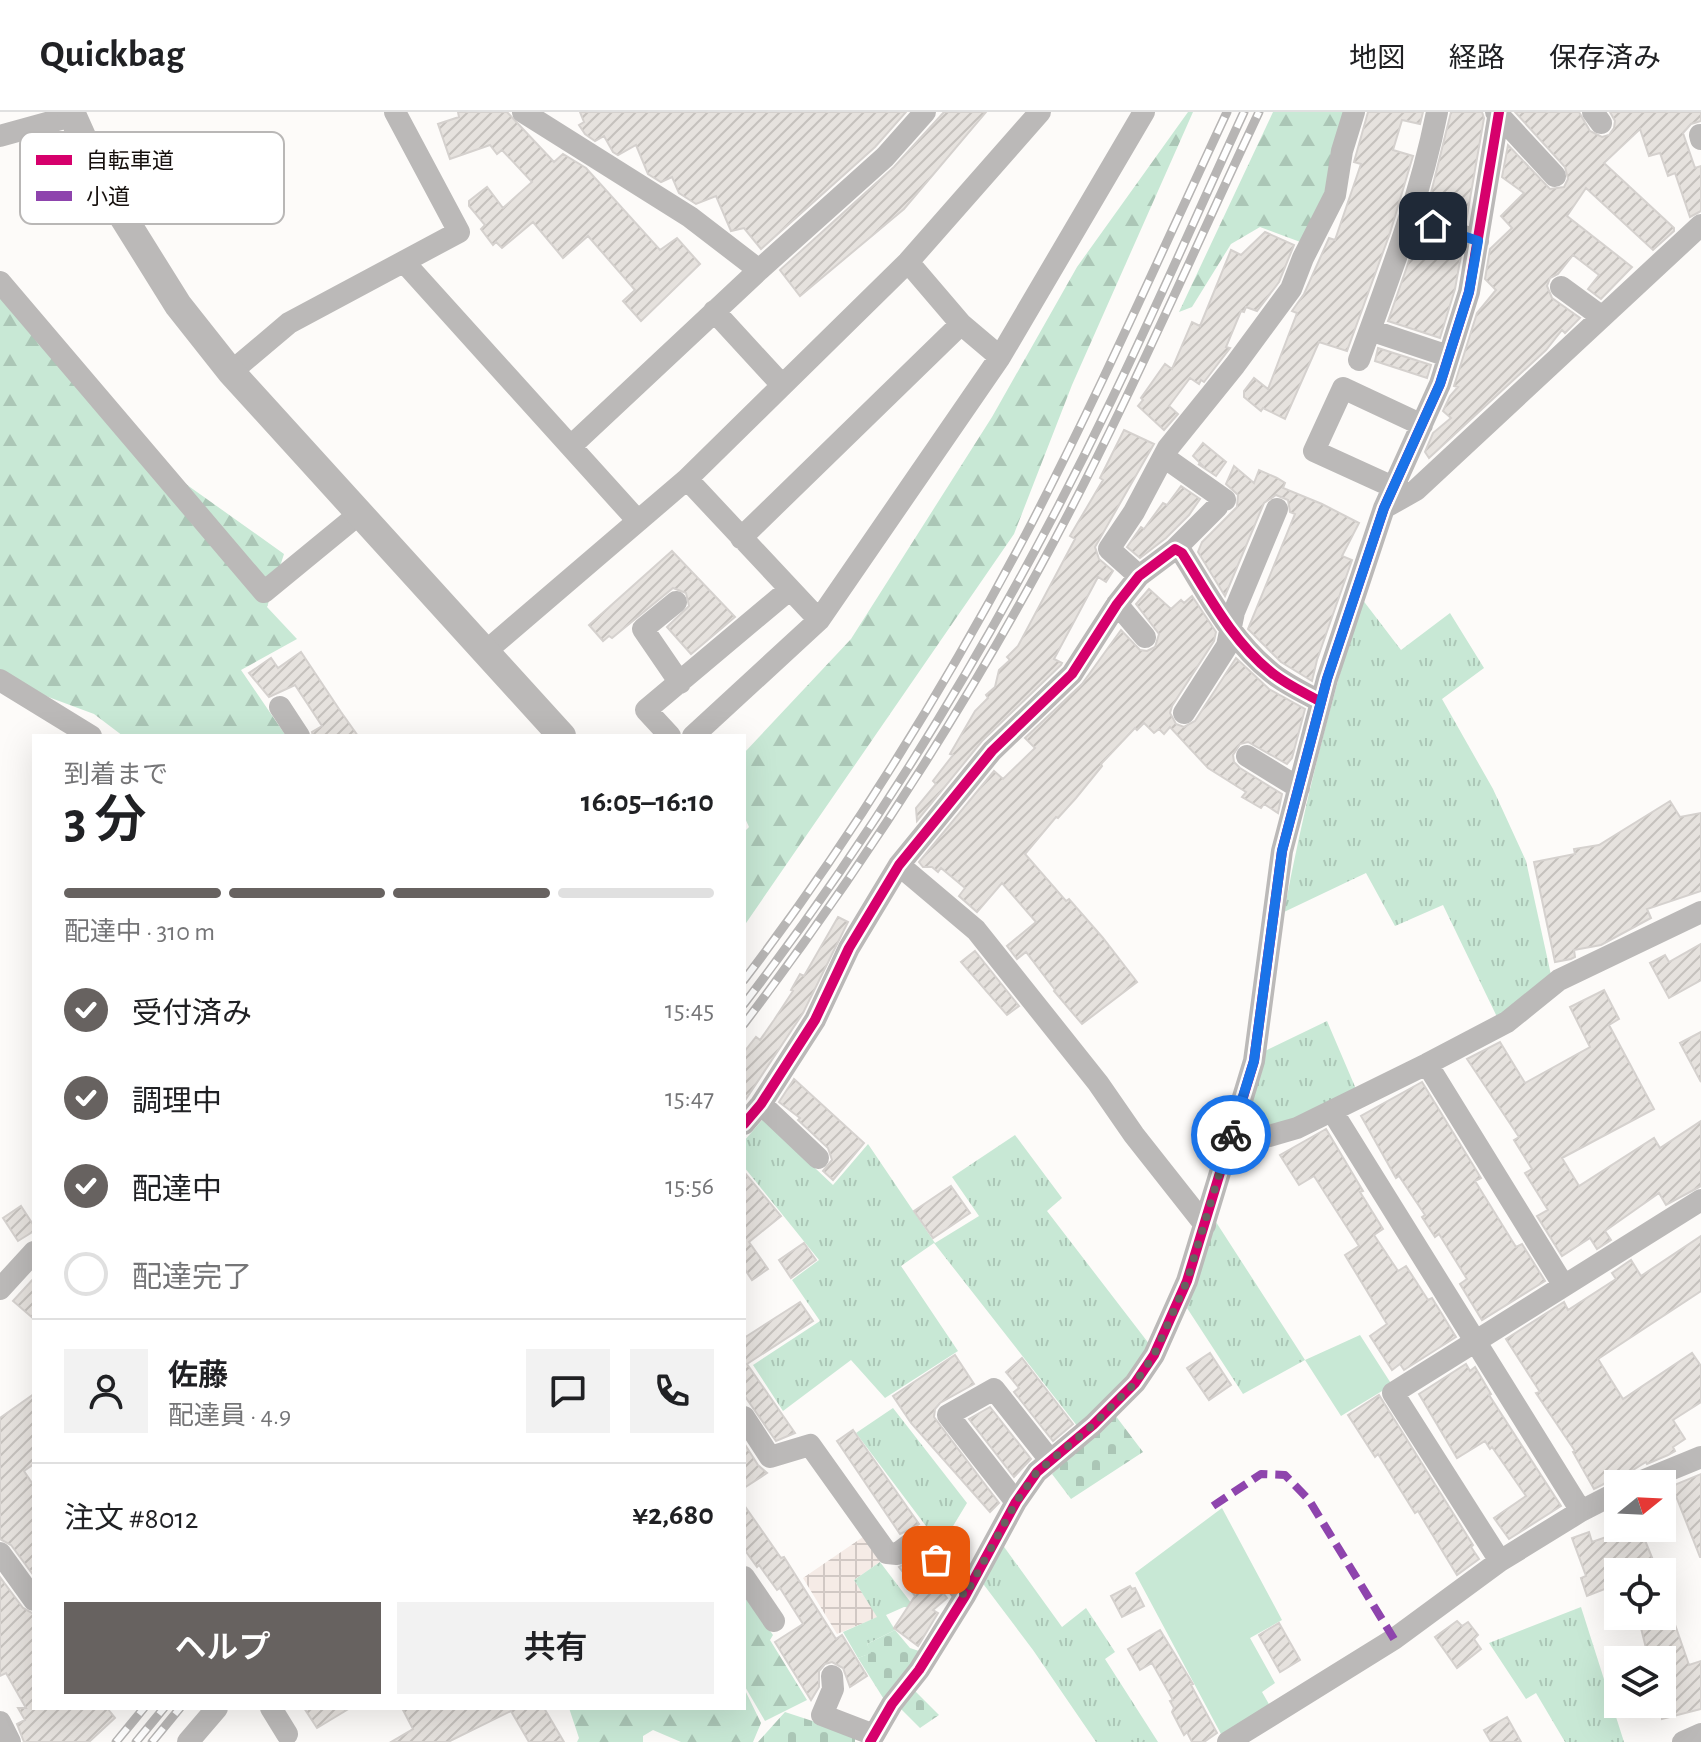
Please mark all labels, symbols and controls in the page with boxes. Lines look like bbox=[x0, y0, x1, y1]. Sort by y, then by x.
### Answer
text: Quickbag bbox=[40, 36, 185, 74]
text: 地図 bbox=[1349, 45, 1405, 73]
text: 経路 bbox=[1449, 45, 1505, 73]
text: 保存済み bbox=[1549, 45, 1661, 73]
legend bbox=[20, 132, 284, 224]
text: 自転車道 bbox=[86, 149, 174, 172]
text: 小道 bbox=[86, 185, 130, 208]
pin bbox=[1399, 192, 1467, 260]
icon: home bbox=[1411, 204, 1455, 248]
text: 到着まで bbox=[64, 762, 168, 788]
text: 16:05–16:10 bbox=[581, 787, 714, 817]
text: 3 分 bbox=[64, 795, 146, 847]
text: 配達中 · 310 m bbox=[64, 919, 215, 945]
icon: check bbox=[64, 988, 108, 1032]
text: 15:45 bbox=[665, 997, 714, 1023]
text: 受付済み bbox=[132, 999, 252, 1029]
icon: check bbox=[64, 1076, 108, 1120]
text: 15:47 bbox=[665, 1085, 714, 1111]
text: 調理中 bbox=[132, 1087, 222, 1117]
courier bbox=[1191, 1095, 1271, 1175]
icon: bike bbox=[1209, 1113, 1253, 1157]
icon: check bbox=[64, 1164, 108, 1208]
text: 15:56 bbox=[665, 1173, 714, 1199]
text: 配達中 bbox=[132, 1175, 222, 1205]
text: 配達完了 bbox=[132, 1263, 252, 1293]
button: person bbox=[64, 1349, 148, 1433]
button: chat bbox=[526, 1349, 610, 1433]
button: phone bbox=[630, 1349, 714, 1433]
text: 佐藤 bbox=[168, 1361, 228, 1391]
text: 配達員 · 4.9 bbox=[168, 1403, 291, 1429]
north arrow bbox=[1604, 1470, 1676, 1542]
map controls bbox=[1604, 1470, 1676, 1718]
text: ¥2,680 bbox=[632, 1500, 714, 1530]
text: 注文 #8012 bbox=[64, 1504, 198, 1534]
pin bbox=[902, 1526, 970, 1594]
icon: bag bbox=[914, 1538, 958, 1582]
button: locate bbox=[1604, 1558, 1676, 1630]
button: ヘルプ bbox=[64, 1602, 381, 1694]
button: 共有 bbox=[397, 1602, 714, 1694]
button: layers bbox=[1604, 1646, 1676, 1718]

